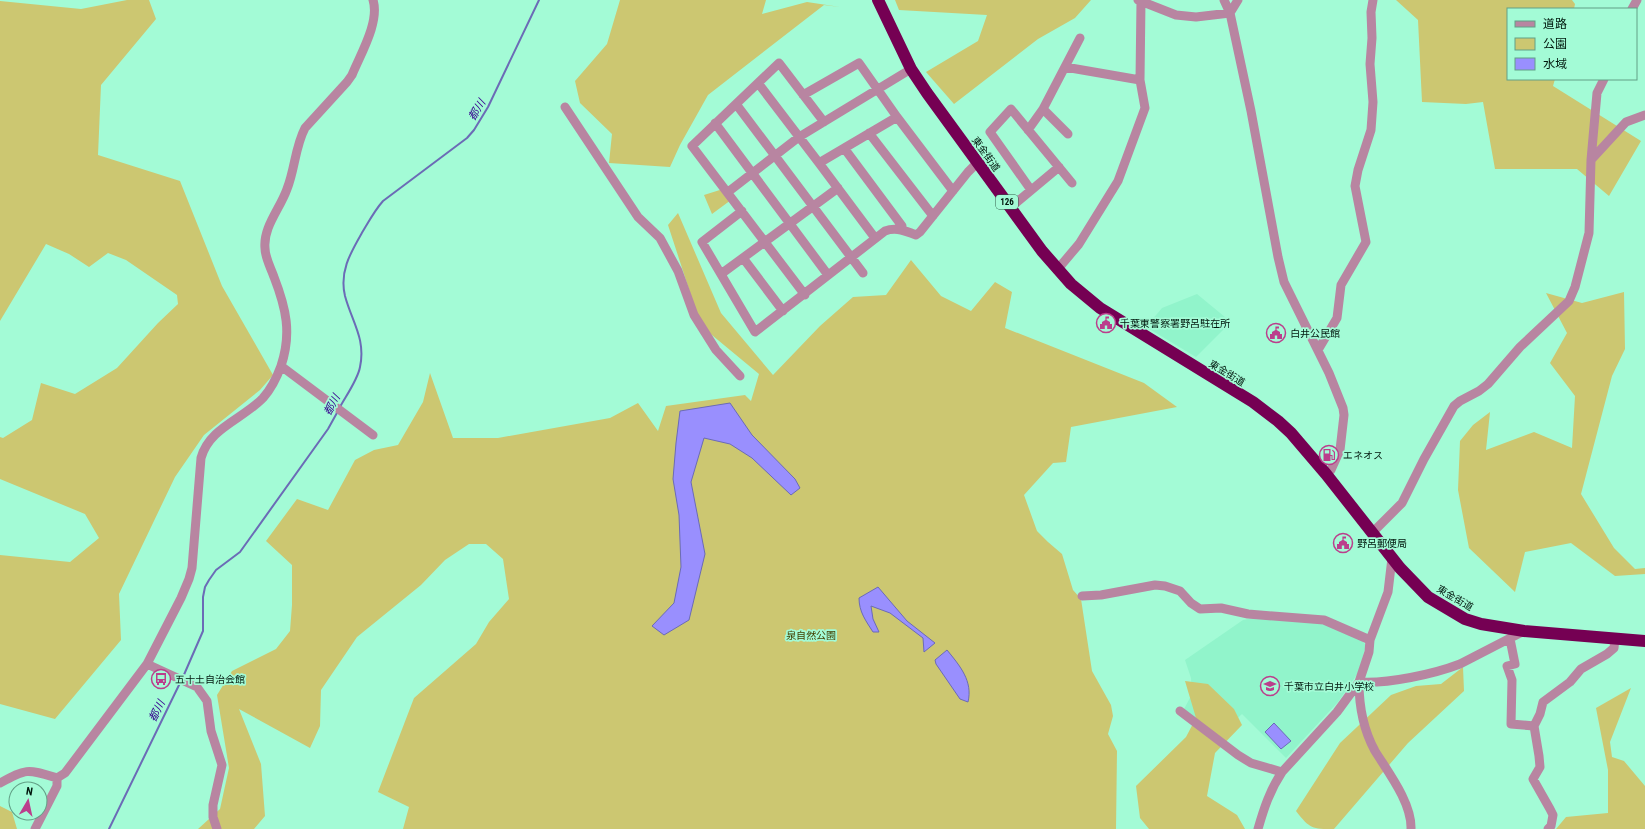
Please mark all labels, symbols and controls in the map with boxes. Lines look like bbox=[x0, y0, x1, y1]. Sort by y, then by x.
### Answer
legend bbox=[1507, 8, 1637, 80]
text: 道路 bbox=[1543, 17, 1567, 31]
text: 公園 bbox=[1543, 37, 1567, 51]
text: 水域 bbox=[1543, 57, 1567, 71]
water label: 都川 bbox=[466, 96, 489, 123]
street label: 東金街道 bbox=[970, 135, 1002, 173]
road number: 126 bbox=[996, 195, 1018, 209]
public building icon: 千葉東警察署野呂駐在所 bbox=[1095, 312, 1117, 334]
place label: 千葉東警察署野呂駐在所 bbox=[1120, 318, 1230, 329]
public building icon: 白井公民館 bbox=[1265, 322, 1287, 344]
place label: 白井公民館 bbox=[1290, 328, 1340, 339]
street label: 東金街道 bbox=[1207, 358, 1247, 388]
water label: 都川 bbox=[321, 391, 343, 418]
fuel station icon: エネオス bbox=[1318, 444, 1340, 466]
place label: エネオス bbox=[1343, 450, 1383, 461]
public building icon: 野呂郵便局 bbox=[1332, 532, 1354, 554]
place label: 野呂郵便局 bbox=[1357, 538, 1407, 549]
street label: 東金街道 bbox=[1435, 583, 1475, 613]
park label: 泉自然公園 bbox=[786, 630, 836, 641]
bus stop icon: 五十土自治会館 bbox=[150, 668, 172, 690]
place label: 五十土自治会館 bbox=[175, 674, 245, 685]
school or university icon: 千葉市立白井小学校 bbox=[1259, 675, 1281, 697]
place label: 千葉市立白井小学校 bbox=[1284, 681, 1374, 692]
water label: 都川 bbox=[146, 697, 168, 724]
north arrow bbox=[8, 781, 48, 821]
text: N bbox=[25, 785, 34, 799]

